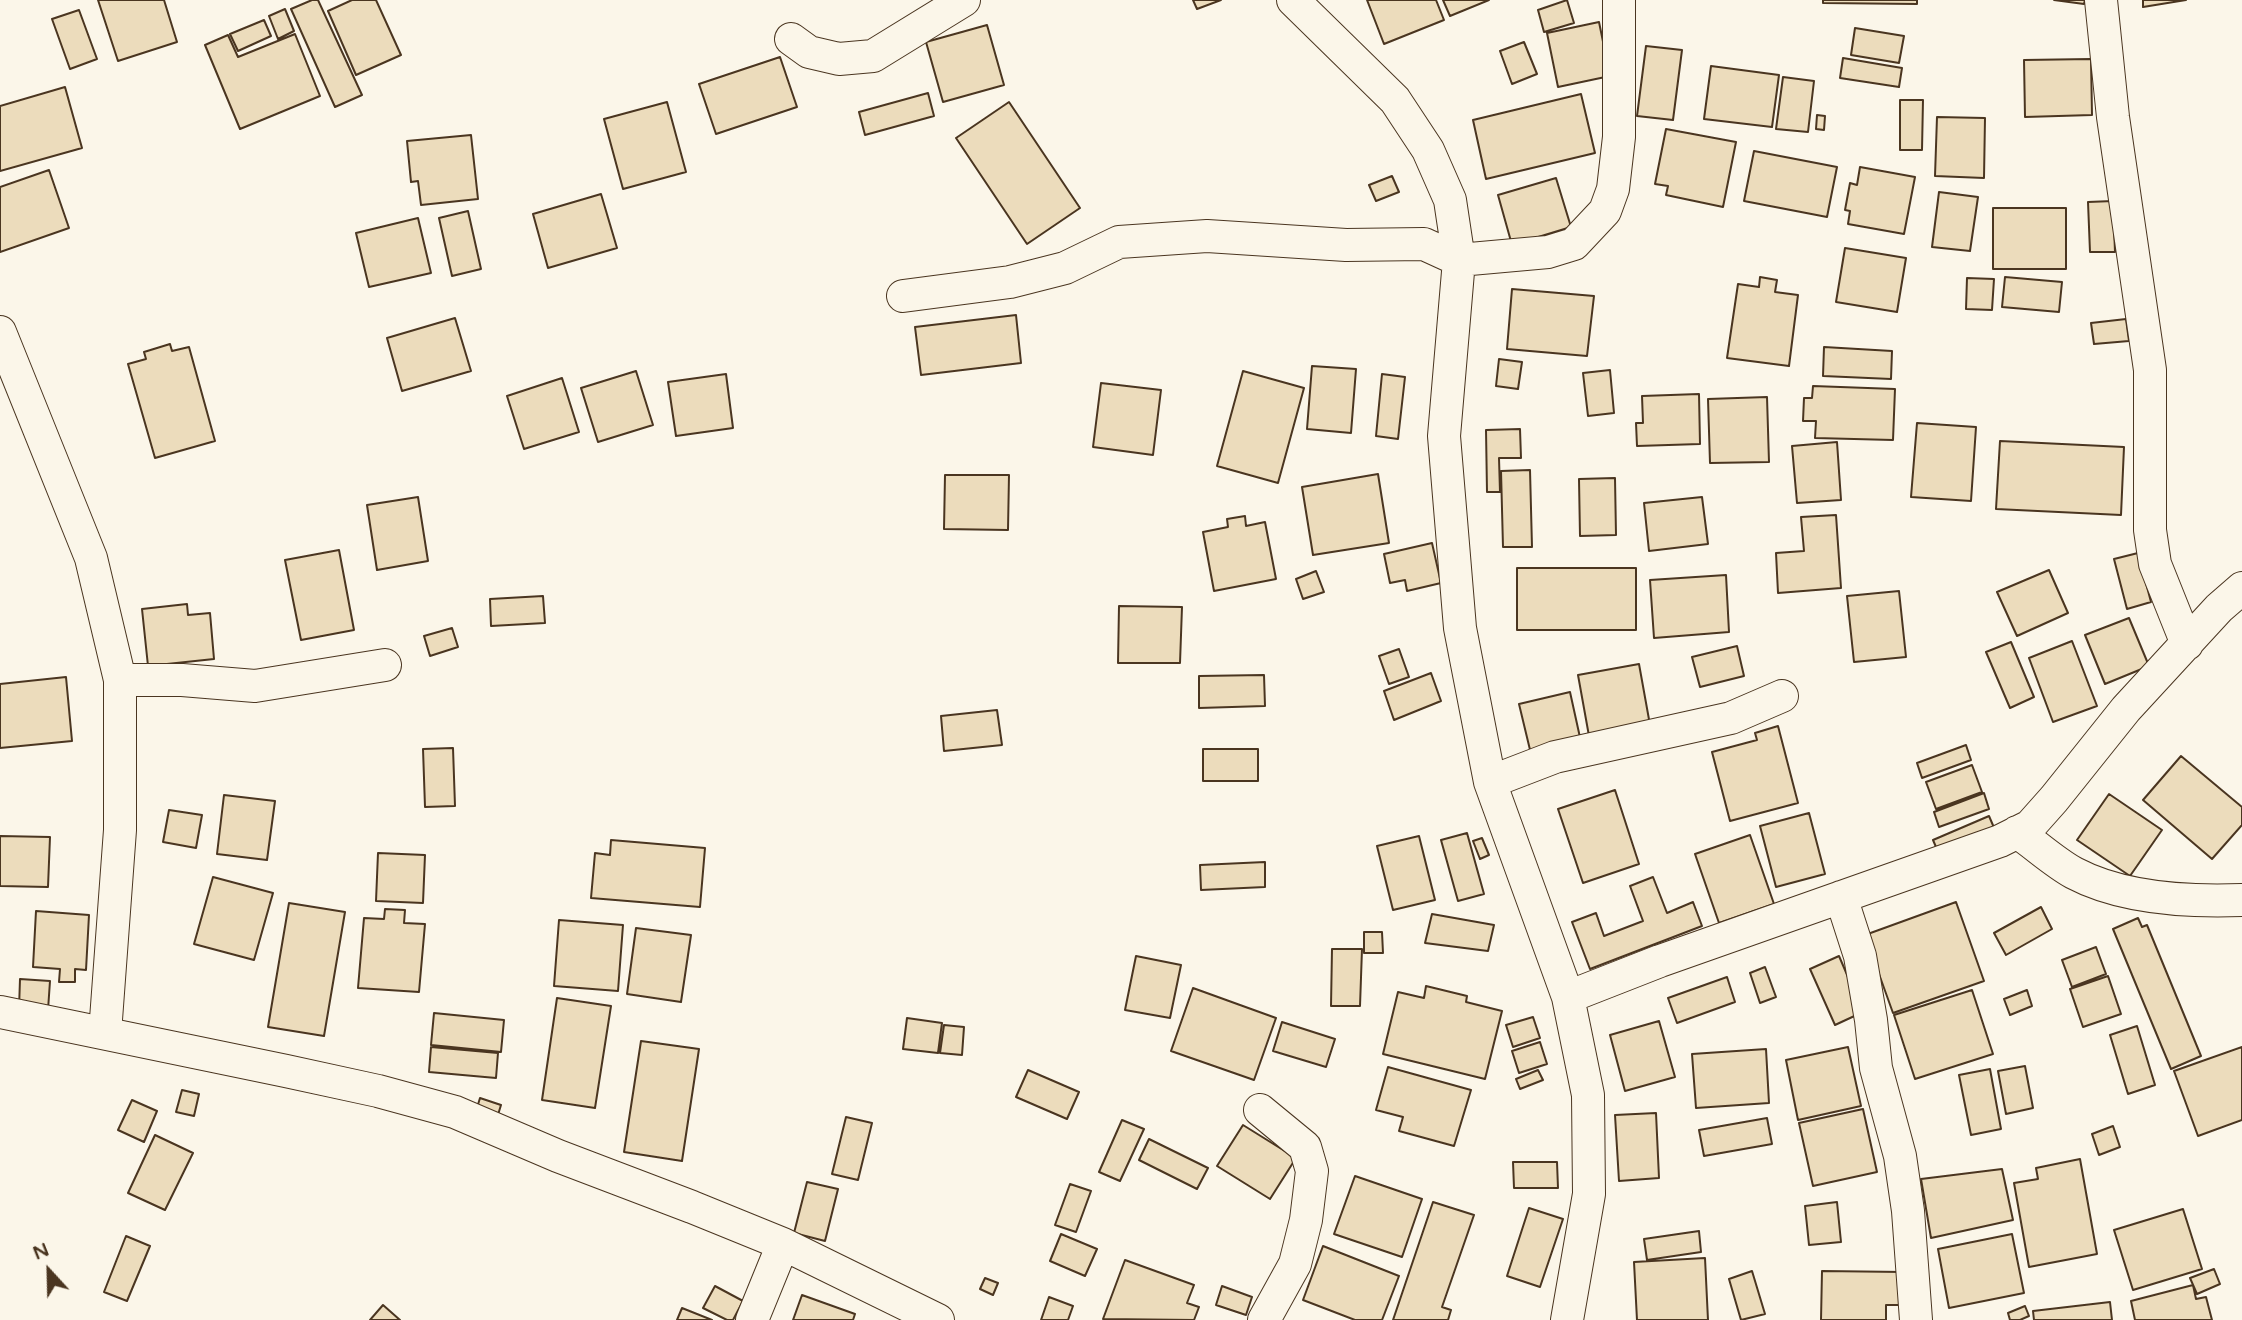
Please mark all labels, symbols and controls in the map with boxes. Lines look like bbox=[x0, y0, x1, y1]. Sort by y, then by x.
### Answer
north arrow bbox=[14, 1236, 84, 1306]
text: N bbox=[30, 1238, 52, 1265]

